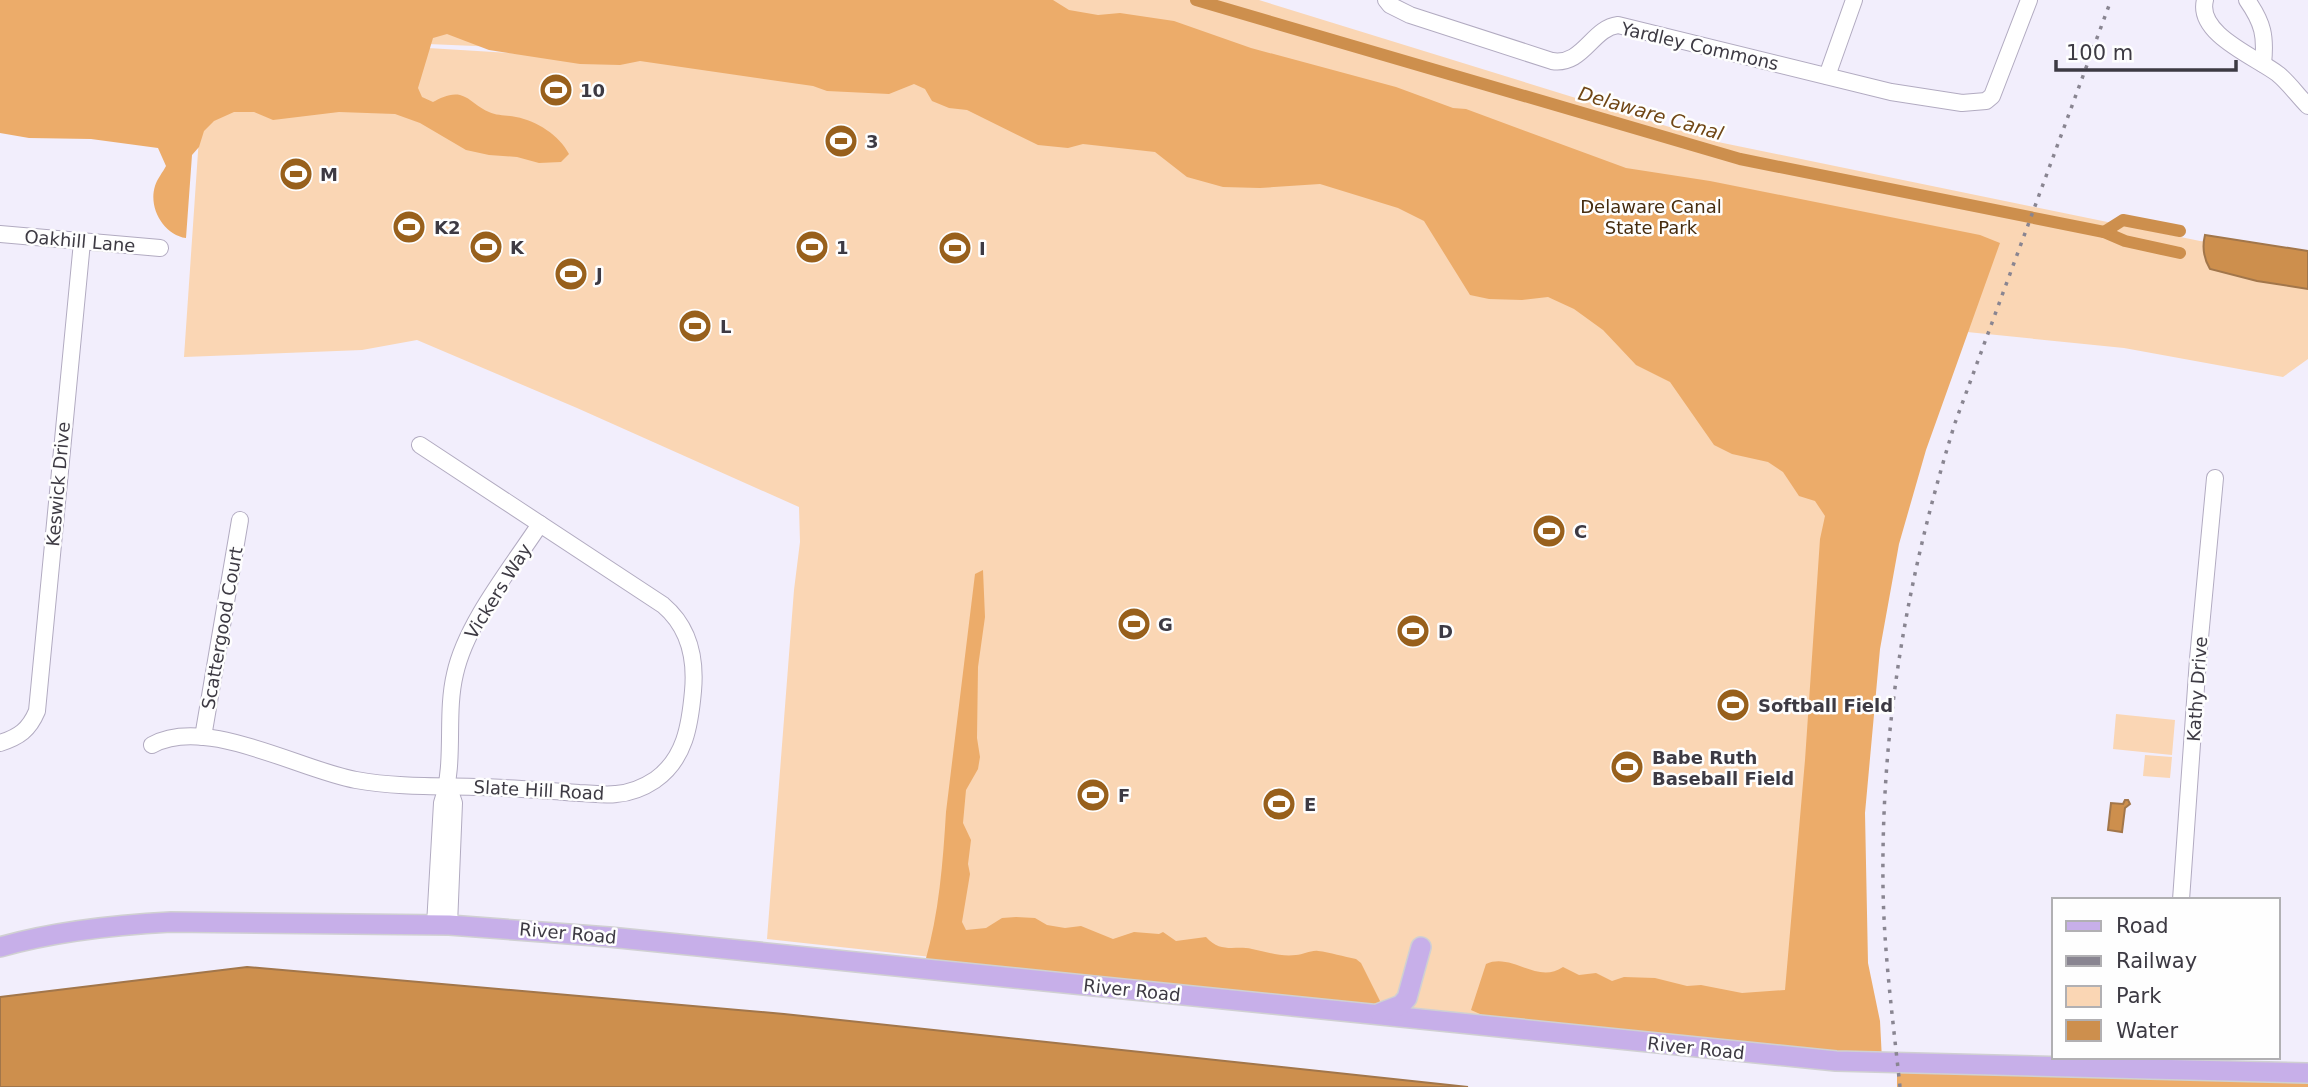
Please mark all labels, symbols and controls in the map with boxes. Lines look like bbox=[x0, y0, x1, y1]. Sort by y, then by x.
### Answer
street label: Yardley Commons bbox=[1618, 17, 1781, 74]
scale bar bbox=[2056, 28, 2236, 72]
text: 100 m bbox=[2066, 41, 2133, 65]
sports icon: 10 bbox=[537, 71, 575, 109]
place label: 10 bbox=[580, 80, 605, 101]
water label: Delaware Canal bbox=[1576, 82, 1727, 144]
sports icon: 3 bbox=[822, 122, 860, 160]
place label: 3 bbox=[866, 131, 879, 152]
sports icon: M bbox=[277, 155, 315, 193]
place label: M bbox=[320, 164, 338, 185]
park label: Delaware Canal State Park bbox=[1580, 196, 1722, 238]
sports icon: K2 bbox=[390, 208, 428, 246]
place label: K2 bbox=[434, 217, 460, 238]
street label: Oakhill Lane bbox=[24, 226, 136, 256]
sports icon: K bbox=[467, 228, 505, 266]
sports icon: 1 bbox=[793, 228, 831, 266]
sports icon: I bbox=[936, 229, 974, 267]
place label: K bbox=[510, 237, 525, 258]
place label: 1 bbox=[836, 237, 849, 258]
place label: I bbox=[979, 238, 986, 259]
sports icon: J bbox=[552, 255, 590, 293]
place label: J bbox=[594, 264, 603, 285]
sports icon: L bbox=[676, 307, 714, 345]
place label: L bbox=[720, 316, 731, 337]
street label: Keswick Drive bbox=[42, 421, 74, 547]
sports icon: C bbox=[1530, 512, 1568, 550]
place label: C bbox=[1574, 521, 1587, 542]
street label: Vickers Way bbox=[460, 539, 536, 643]
street label: Scattergood Court bbox=[197, 545, 247, 711]
sports icon: G bbox=[1115, 605, 1153, 643]
sports icon: D bbox=[1394, 612, 1432, 650]
place label: G bbox=[1158, 614, 1173, 635]
place label: D bbox=[1438, 621, 1453, 642]
street label: Kathy Drive bbox=[2183, 636, 2211, 742]
sports icon: Softball Field bbox=[1714, 686, 1752, 724]
place label: Softball Field bbox=[1758, 695, 1893, 716]
place label: Babe Ruth Baseball Field bbox=[1652, 747, 1794, 789]
sports icon: Babe Ruth Baseball Field bbox=[1608, 748, 1646, 786]
street label: Slate Hill Road bbox=[473, 776, 605, 804]
sports icon: F bbox=[1074, 776, 1112, 814]
place label: F bbox=[1118, 785, 1130, 806]
sports icon: E bbox=[1260, 785, 1298, 823]
place label: E bbox=[1304, 794, 1316, 815]
legend bbox=[2052, 898, 2280, 1059]
text: Road bbox=[2116, 914, 2169, 938]
street label: River Road bbox=[519, 918, 617, 948]
text: Railway bbox=[2116, 949, 2197, 973]
street label: River Road bbox=[1082, 974, 1182, 1006]
text: Park bbox=[2116, 984, 2162, 1008]
text: Water bbox=[2116, 1019, 2178, 1043]
street label: River Road bbox=[1646, 1032, 1746, 1064]

